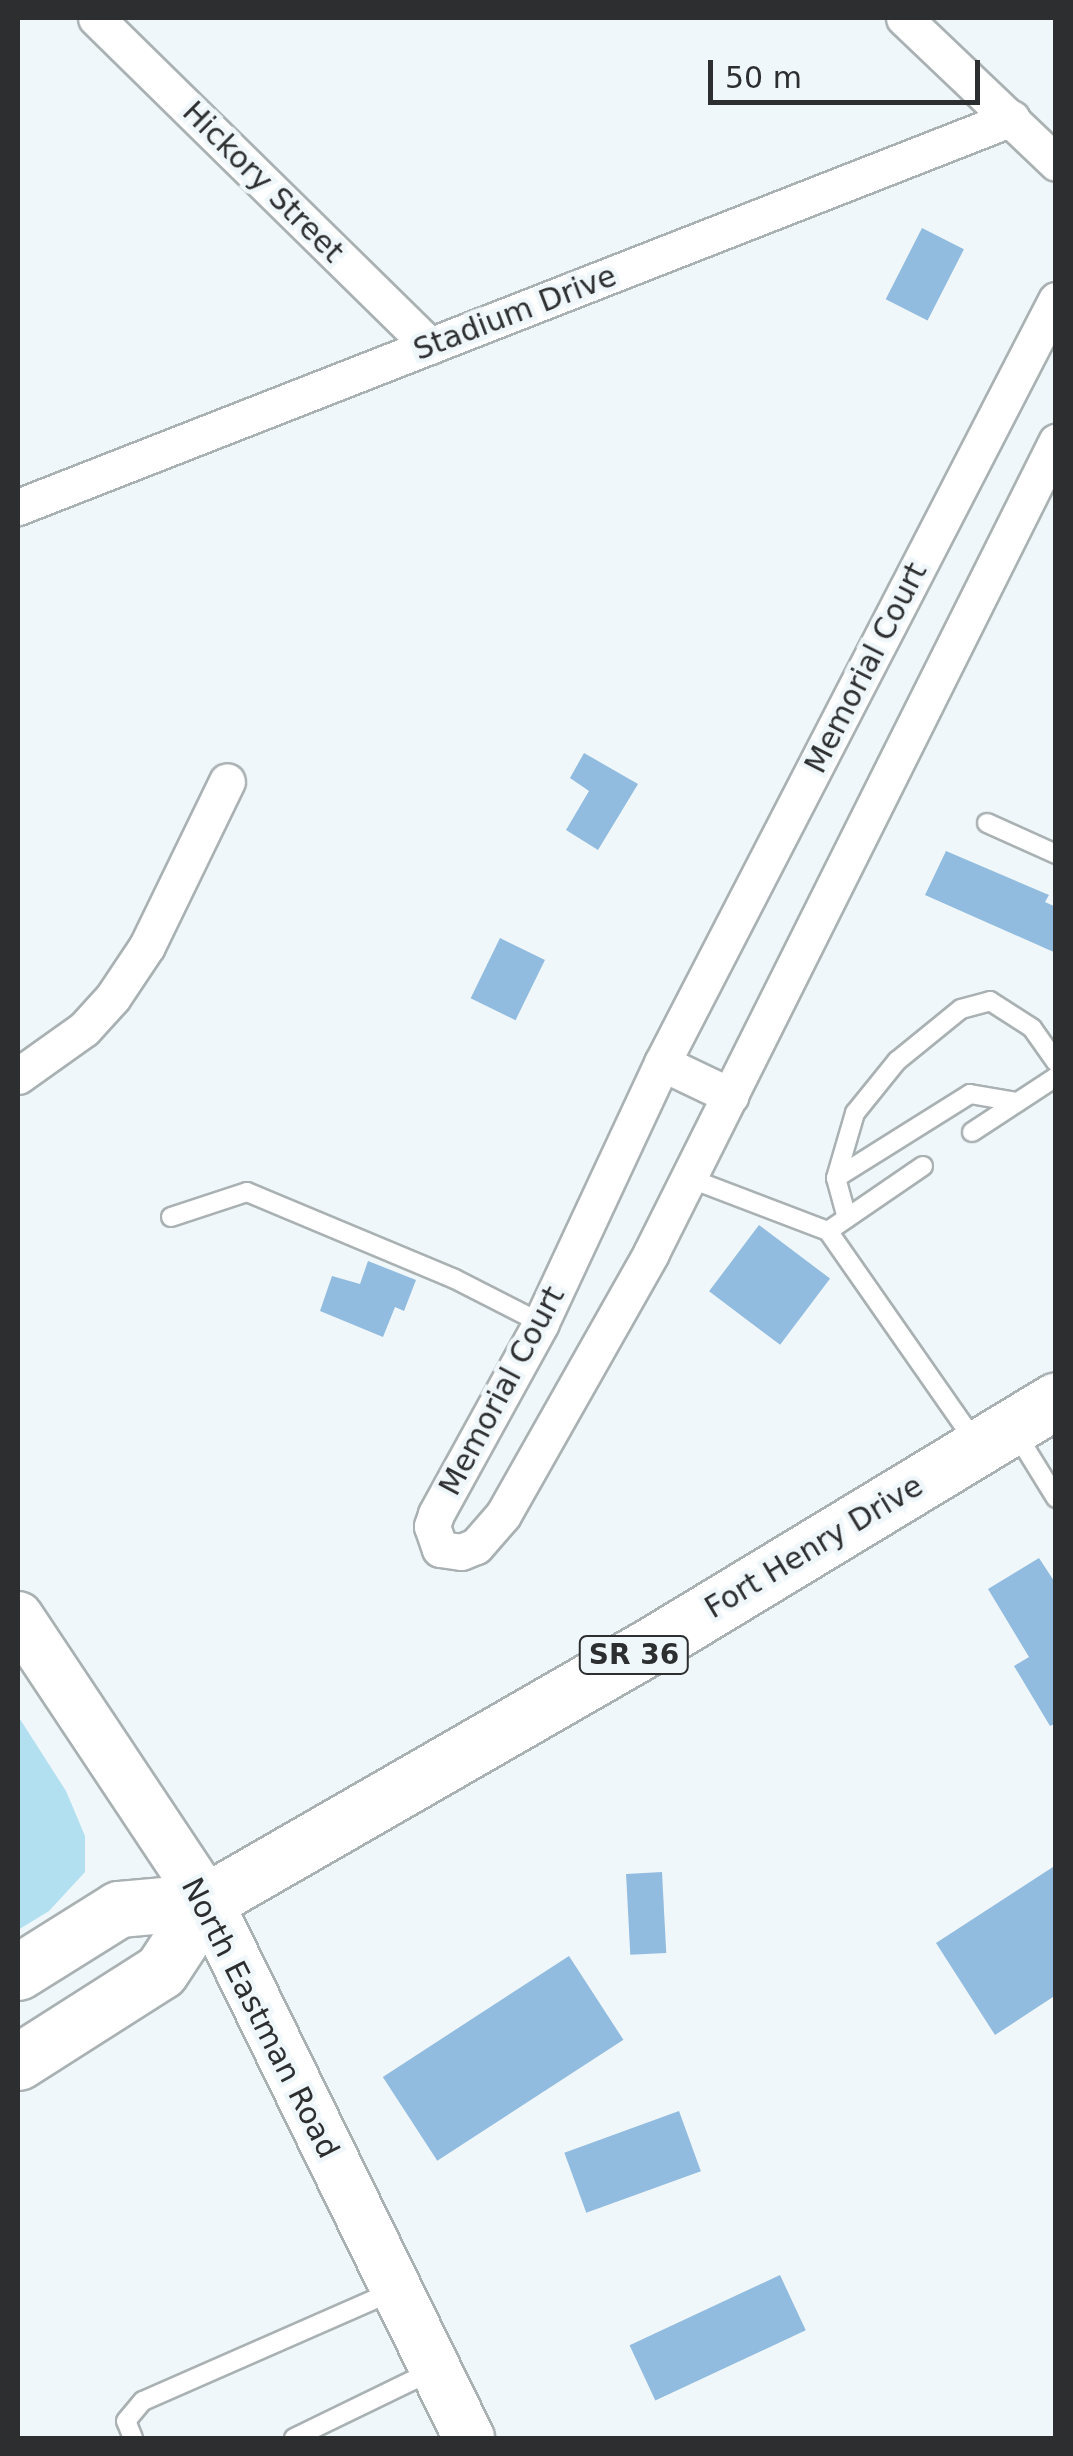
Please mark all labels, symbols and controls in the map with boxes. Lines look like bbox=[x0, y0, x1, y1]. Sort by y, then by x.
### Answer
scale bar bbox=[713, 40, 986, 102]
text: 50 m bbox=[725, 60, 802, 95]
street label: Hickory Street bbox=[175, 94, 351, 270]
street label: Stadium Drive bbox=[409, 258, 621, 368]
street label: Memorial Court bbox=[797, 557, 935, 779]
street label: Memorial Court bbox=[432, 1280, 572, 1502]
street label: Fort Henry Drive bbox=[699, 1468, 929, 1626]
road number: SR 36 bbox=[576, 1632, 692, 1678]
street label: North Eastman Road bbox=[174, 1872, 346, 2164]

